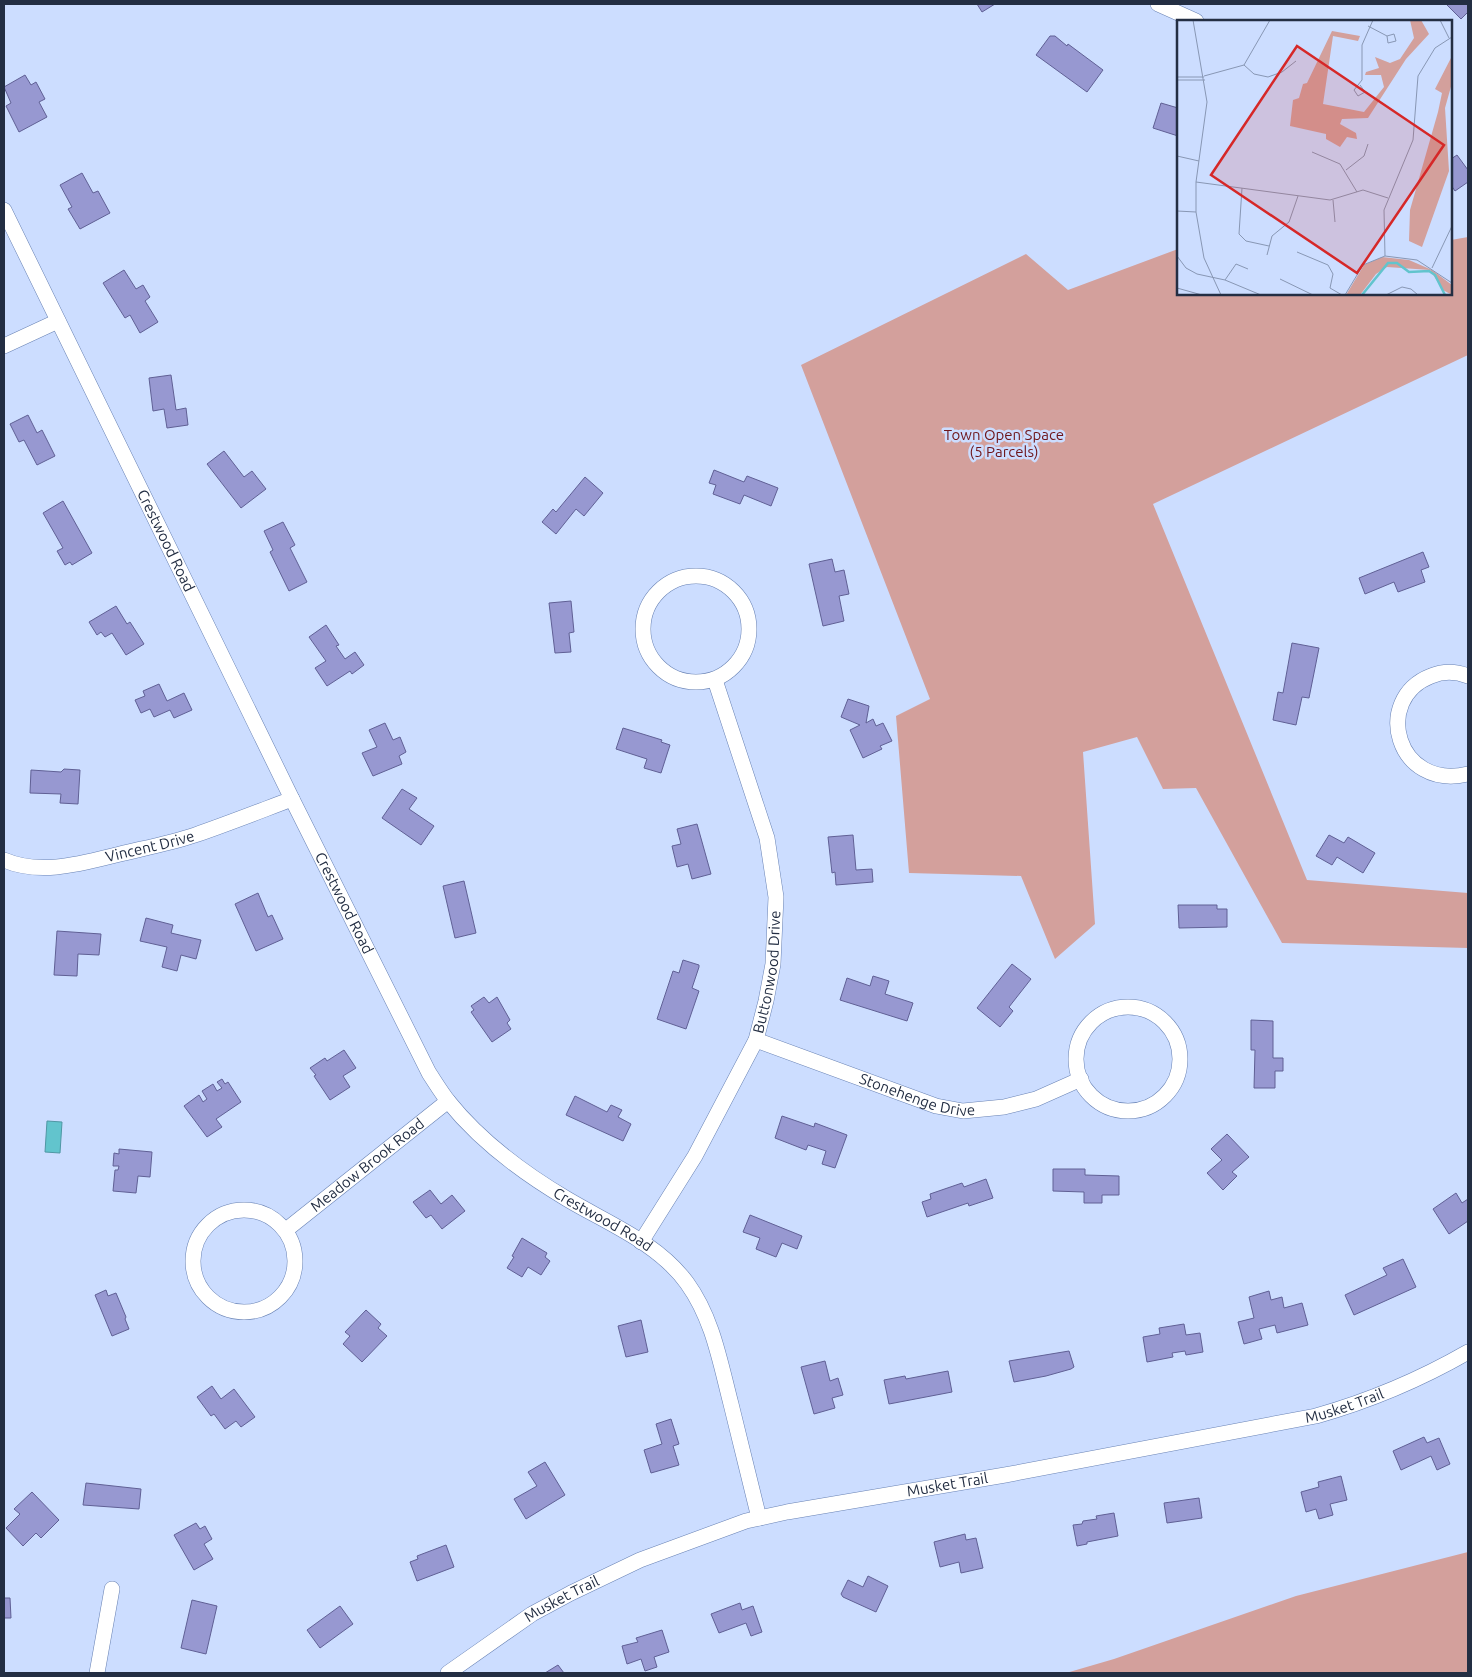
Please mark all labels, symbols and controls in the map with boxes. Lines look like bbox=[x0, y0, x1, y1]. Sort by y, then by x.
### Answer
inset map bbox=[1177, 20, 1452, 295]
park label: Town Open Space (5 Parcels) bbox=[944, 426, 1064, 460]
street label: Crestwood Road bbox=[134, 487, 198, 594]
street label: Vincent Drive bbox=[104, 827, 196, 865]
street label: Crestwood Road bbox=[312, 849, 377, 957]
street label: Buttonwood Drive bbox=[749, 910, 783, 1035]
street label: Stonehenge Drive bbox=[857, 1070, 976, 1119]
street label: Meadow Brook Road bbox=[307, 1115, 427, 1215]
street label: Crestwood Road bbox=[550, 1184, 656, 1254]
street label: Musket Trail bbox=[1304, 1385, 1386, 1426]
street label: Musket Trail bbox=[905, 1469, 989, 1500]
street label: Musket Trail bbox=[521, 1572, 602, 1625]

